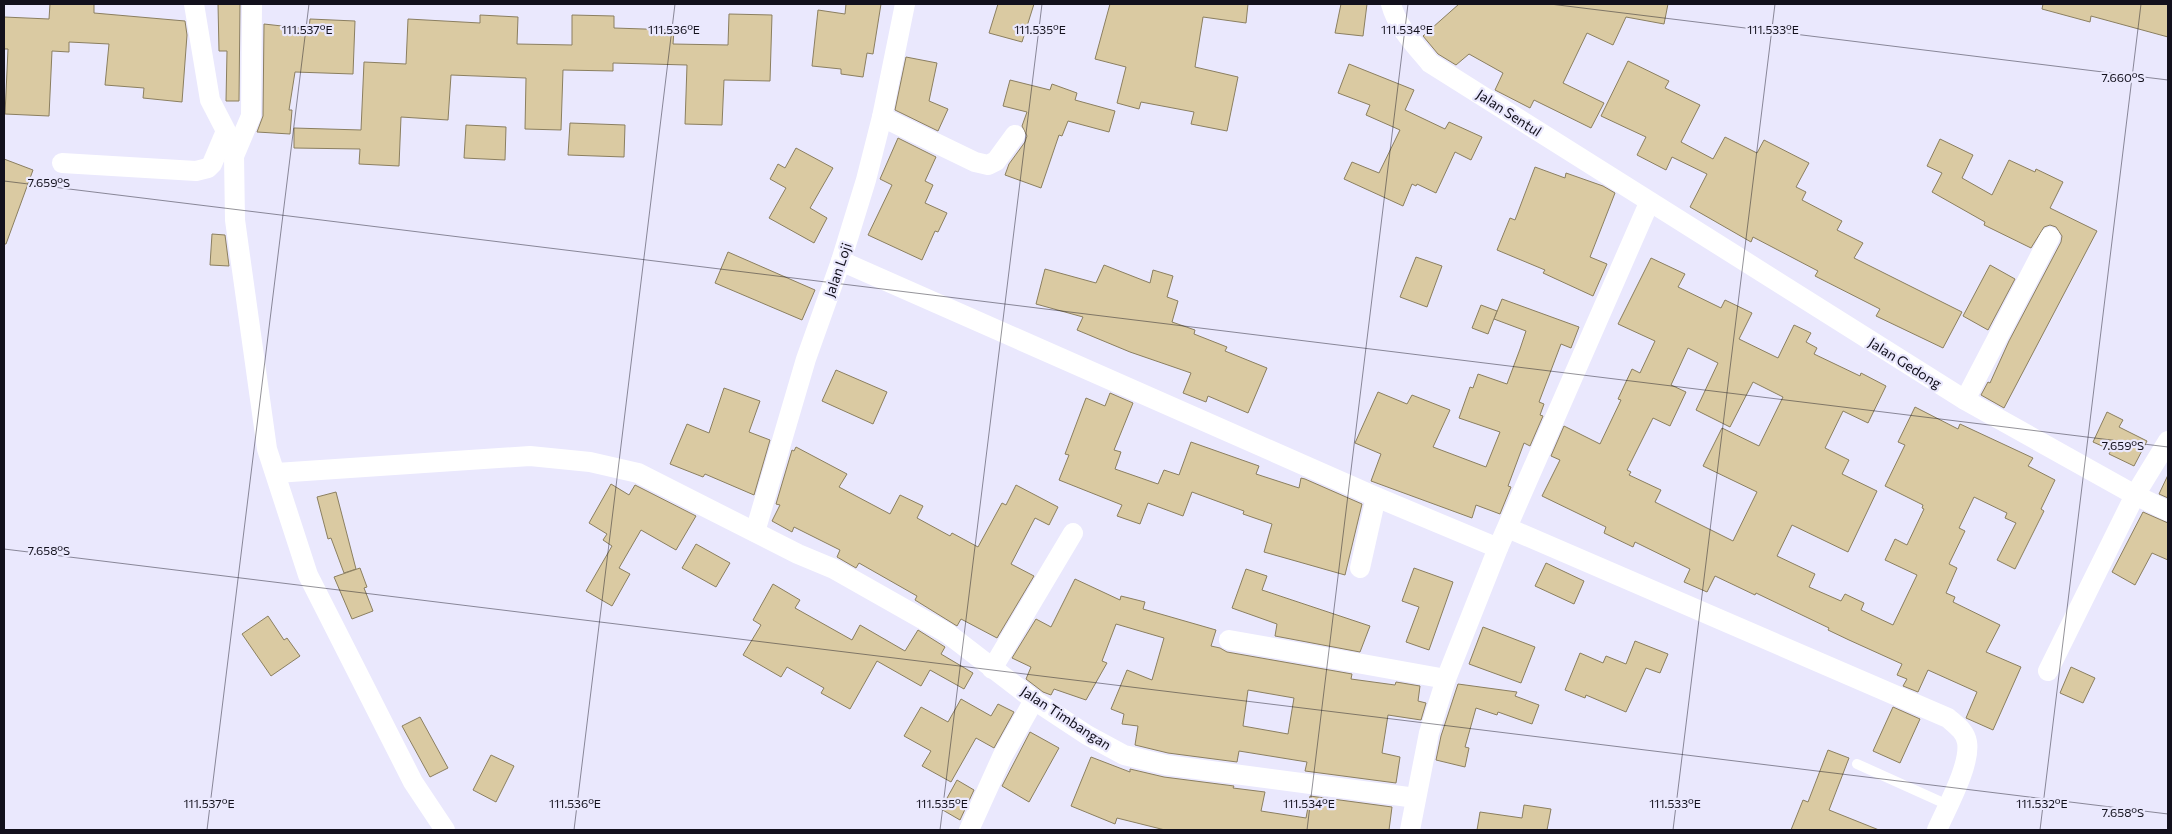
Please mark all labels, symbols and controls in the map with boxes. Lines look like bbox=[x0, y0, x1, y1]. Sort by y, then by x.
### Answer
text: 111.537°E bbox=[281, 22, 333, 36]
text: 111.536°E bbox=[648, 22, 700, 36]
text: 111.535°E bbox=[1014, 22, 1066, 36]
text: 111.534°E bbox=[1381, 22, 1433, 36]
text: 111.533°E bbox=[1747, 22, 1799, 36]
text: 7.660°S bbox=[2101, 70, 2145, 84]
street label: Jalan Sentul bbox=[1474, 85, 1545, 140]
text: 7.659°S bbox=[28, 175, 70, 189]
street label: Jalan Loji bbox=[820, 240, 855, 299]
street label: Jalan Gedong bbox=[1866, 333, 1945, 392]
text: 7.659°S bbox=[2102, 438, 2144, 452]
text: 7.658°S bbox=[28, 543, 70, 557]
street label: Jalan Timbangan bbox=[1018, 682, 1115, 753]
text: 111.537°E bbox=[183, 796, 235, 810]
text: 111.536°E bbox=[549, 796, 601, 810]
text: 111.535°E bbox=[916, 796, 968, 810]
text: 111.534°E bbox=[1283, 796, 1335, 810]
text: 111.533°E bbox=[1649, 796, 1701, 810]
text: 111.532°E bbox=[2016, 796, 2068, 810]
text: 7.658°S bbox=[2102, 805, 2144, 819]

